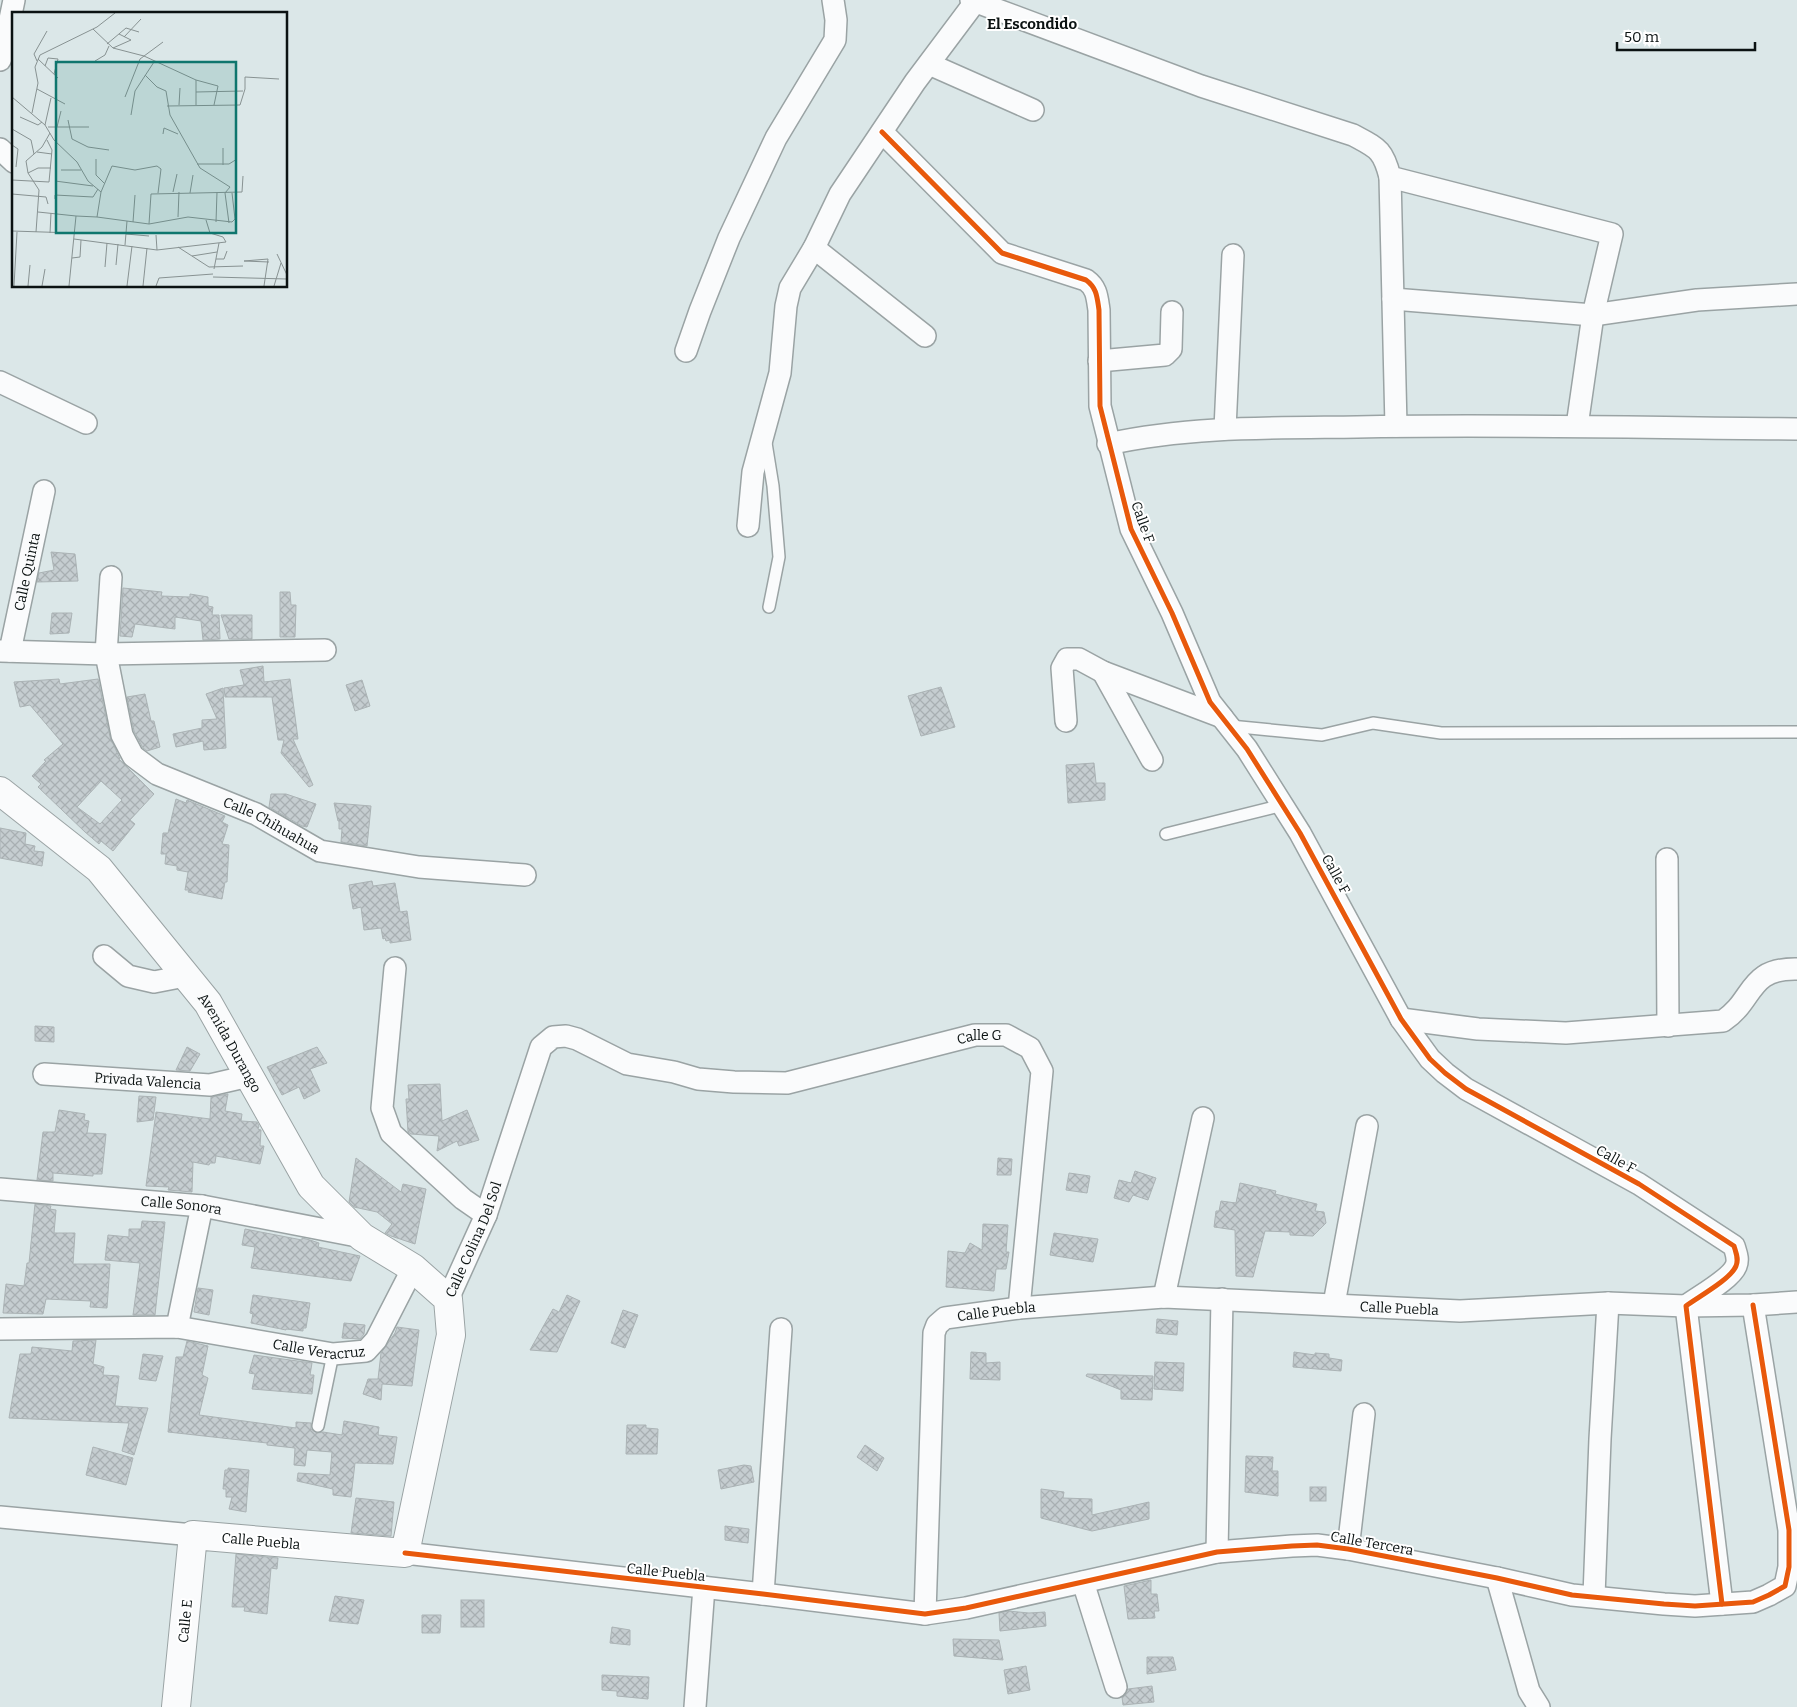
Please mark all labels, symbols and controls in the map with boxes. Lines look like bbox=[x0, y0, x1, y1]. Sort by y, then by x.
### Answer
inset map bbox=[12, 12, 288, 288]
district label: El Escondido bbox=[987, 15, 1077, 33]
scale bar bbox=[1617, 20, 1754, 52]
text: 50 m bbox=[1624, 28, 1660, 46]
street label: Calle F bbox=[1127, 499, 1158, 545]
street label: Calle Quinta bbox=[11, 531, 44, 613]
street label: Calle Chihuahua bbox=[221, 794, 323, 858]
street label: Calle F bbox=[1318, 851, 1353, 897]
street label: Avenida Durango bbox=[194, 989, 265, 1096]
street label: Calle G bbox=[955, 1027, 1002, 1048]
street label: Privada Valencia bbox=[94, 1069, 202, 1093]
street label: Calle F bbox=[1593, 1142, 1639, 1177]
street label: Calle Colina Del Sol bbox=[442, 1179, 505, 1300]
street label: Calle Sonora bbox=[140, 1193, 224, 1219]
street label: Calle Puebla bbox=[1359, 1298, 1440, 1319]
street label: Calle Puebla bbox=[956, 1299, 1037, 1325]
street label: Calle Veracruz bbox=[271, 1336, 366, 1363]
street label: Calle Tercera bbox=[1329, 1528, 1415, 1559]
street label: Calle Puebla bbox=[221, 1530, 301, 1553]
street label: Calle Puebla bbox=[626, 1560, 706, 1585]
street label: Calle E bbox=[175, 1598, 196, 1644]

